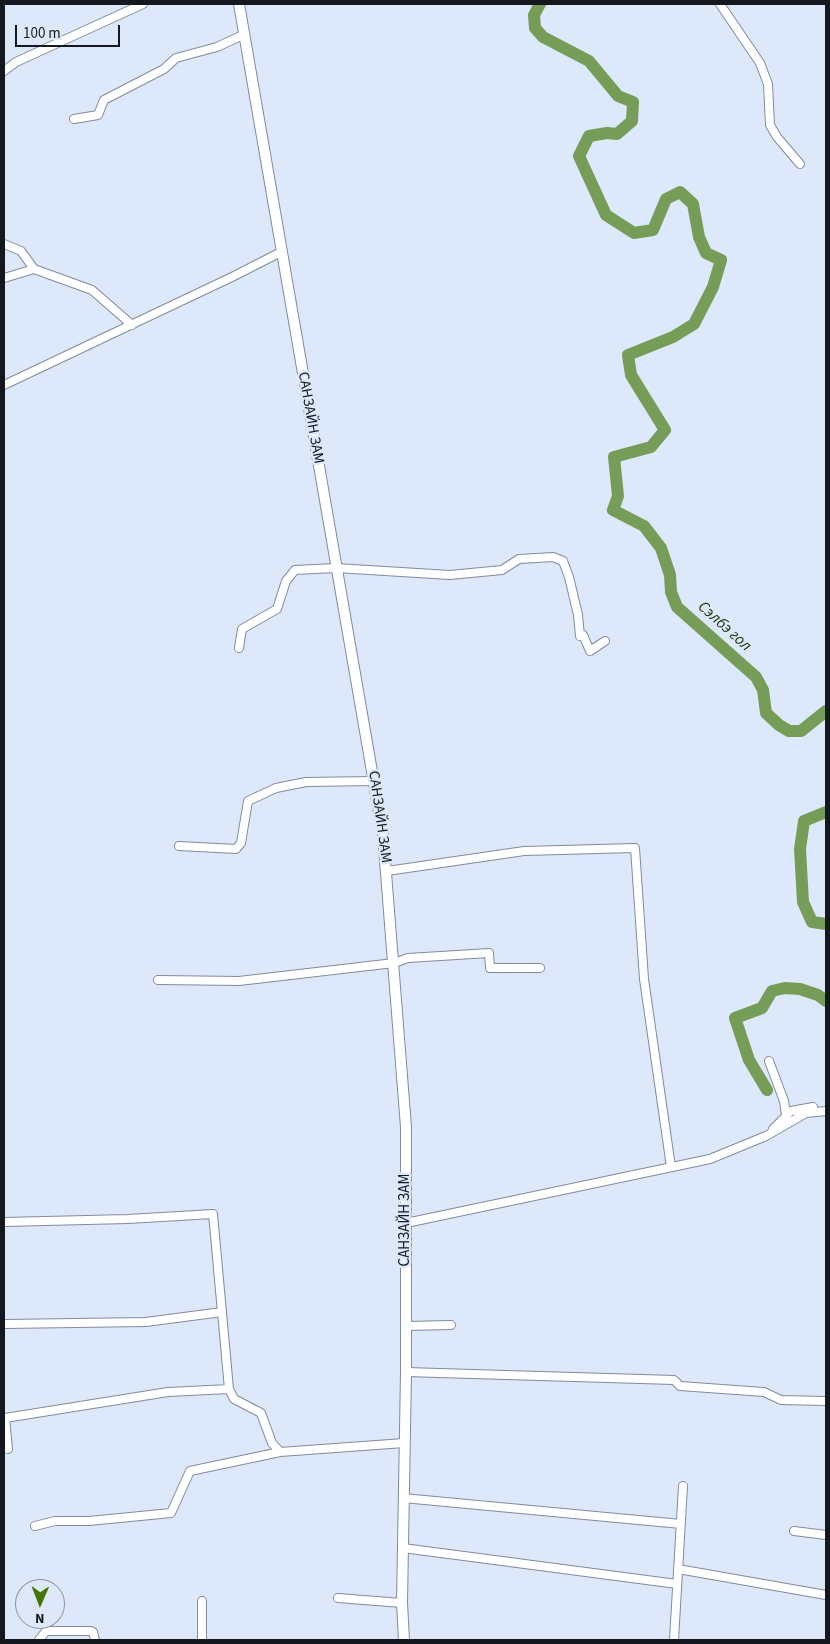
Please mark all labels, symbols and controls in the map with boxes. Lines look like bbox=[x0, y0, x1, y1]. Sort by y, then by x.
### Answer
scale bar bbox=[18, 15, 122, 47]
text: 100 m bbox=[23, 23, 61, 44]
street label: САНЗАЙН ЗАМ bbox=[293, 371, 327, 465]
water label: Сэлбэ гол bbox=[693, 598, 755, 656]
street label: САНЗАЙН ЗАМ bbox=[364, 770, 394, 864]
street label: САНЗАЙН ЗАМ bbox=[397, 1174, 415, 1266]
north arrow bbox=[15, 1579, 65, 1629]
text: N bbox=[35, 1608, 45, 1628]

